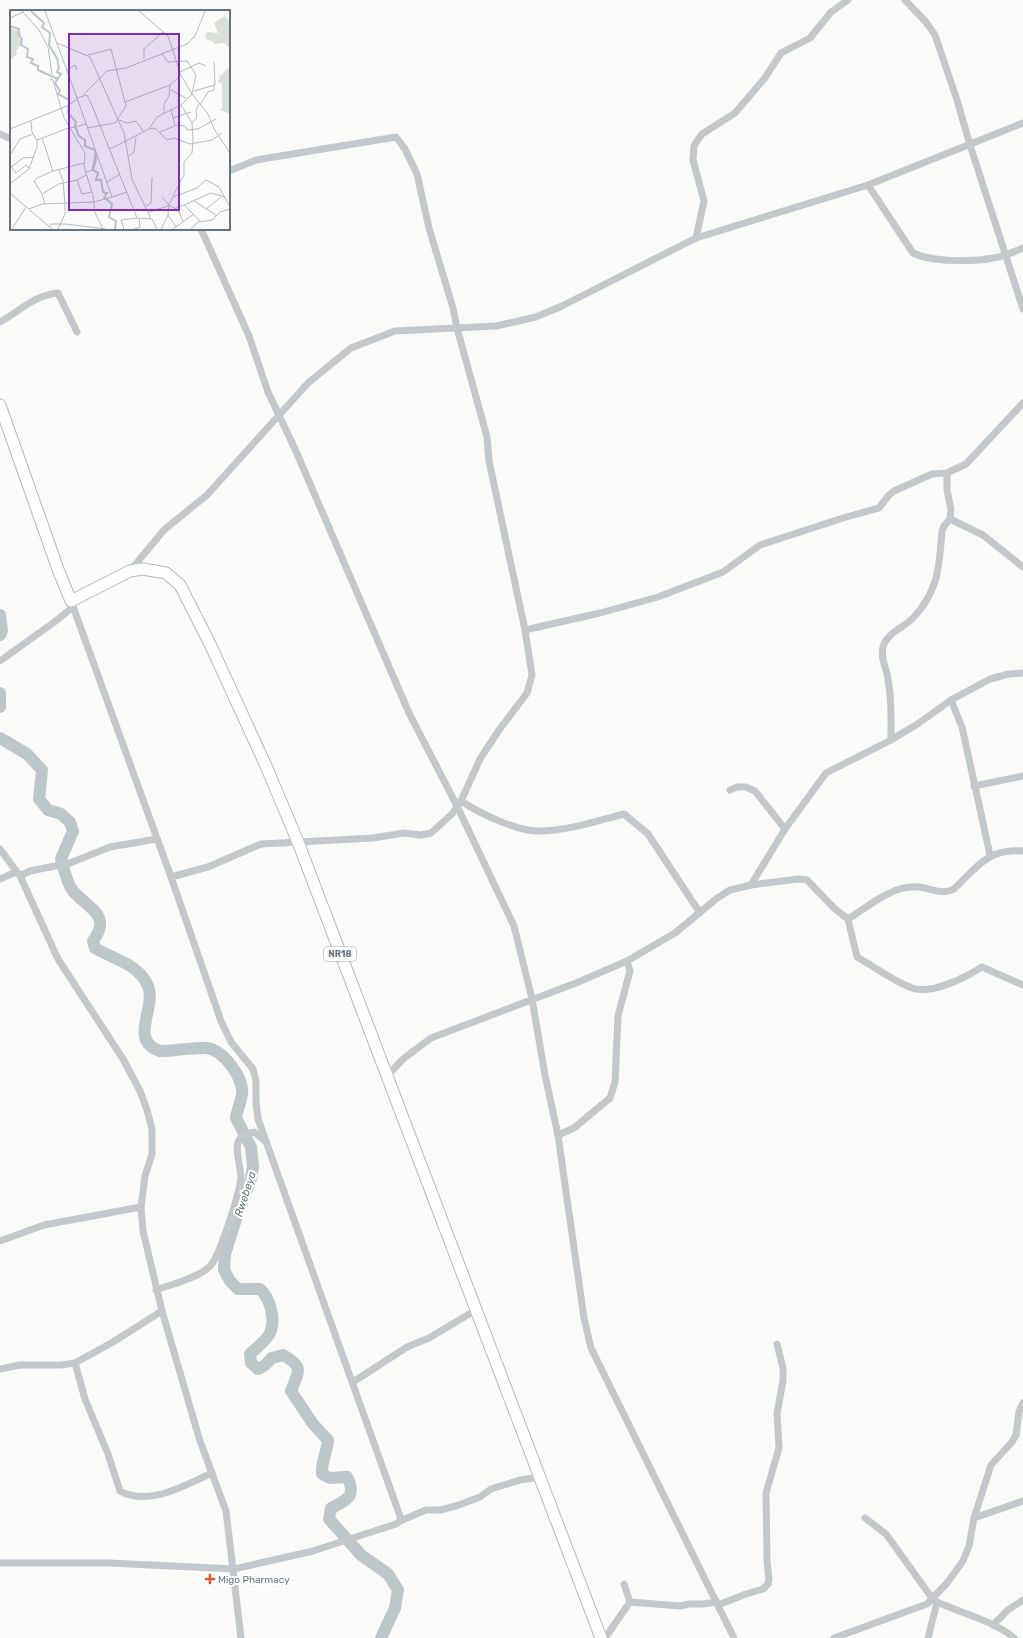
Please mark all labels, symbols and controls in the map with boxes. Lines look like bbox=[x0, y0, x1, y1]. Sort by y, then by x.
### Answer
inset map bbox=[10, 10, 230, 230]
road number: NR18 bbox=[324, 947, 356, 961]
water label: Rwebeya bbox=[232, 1169, 259, 1219]
marker: Migo Pharmacy bbox=[205, 1574, 215, 1584]
place label: Migo Pharmacy bbox=[218, 1574, 290, 1586]

